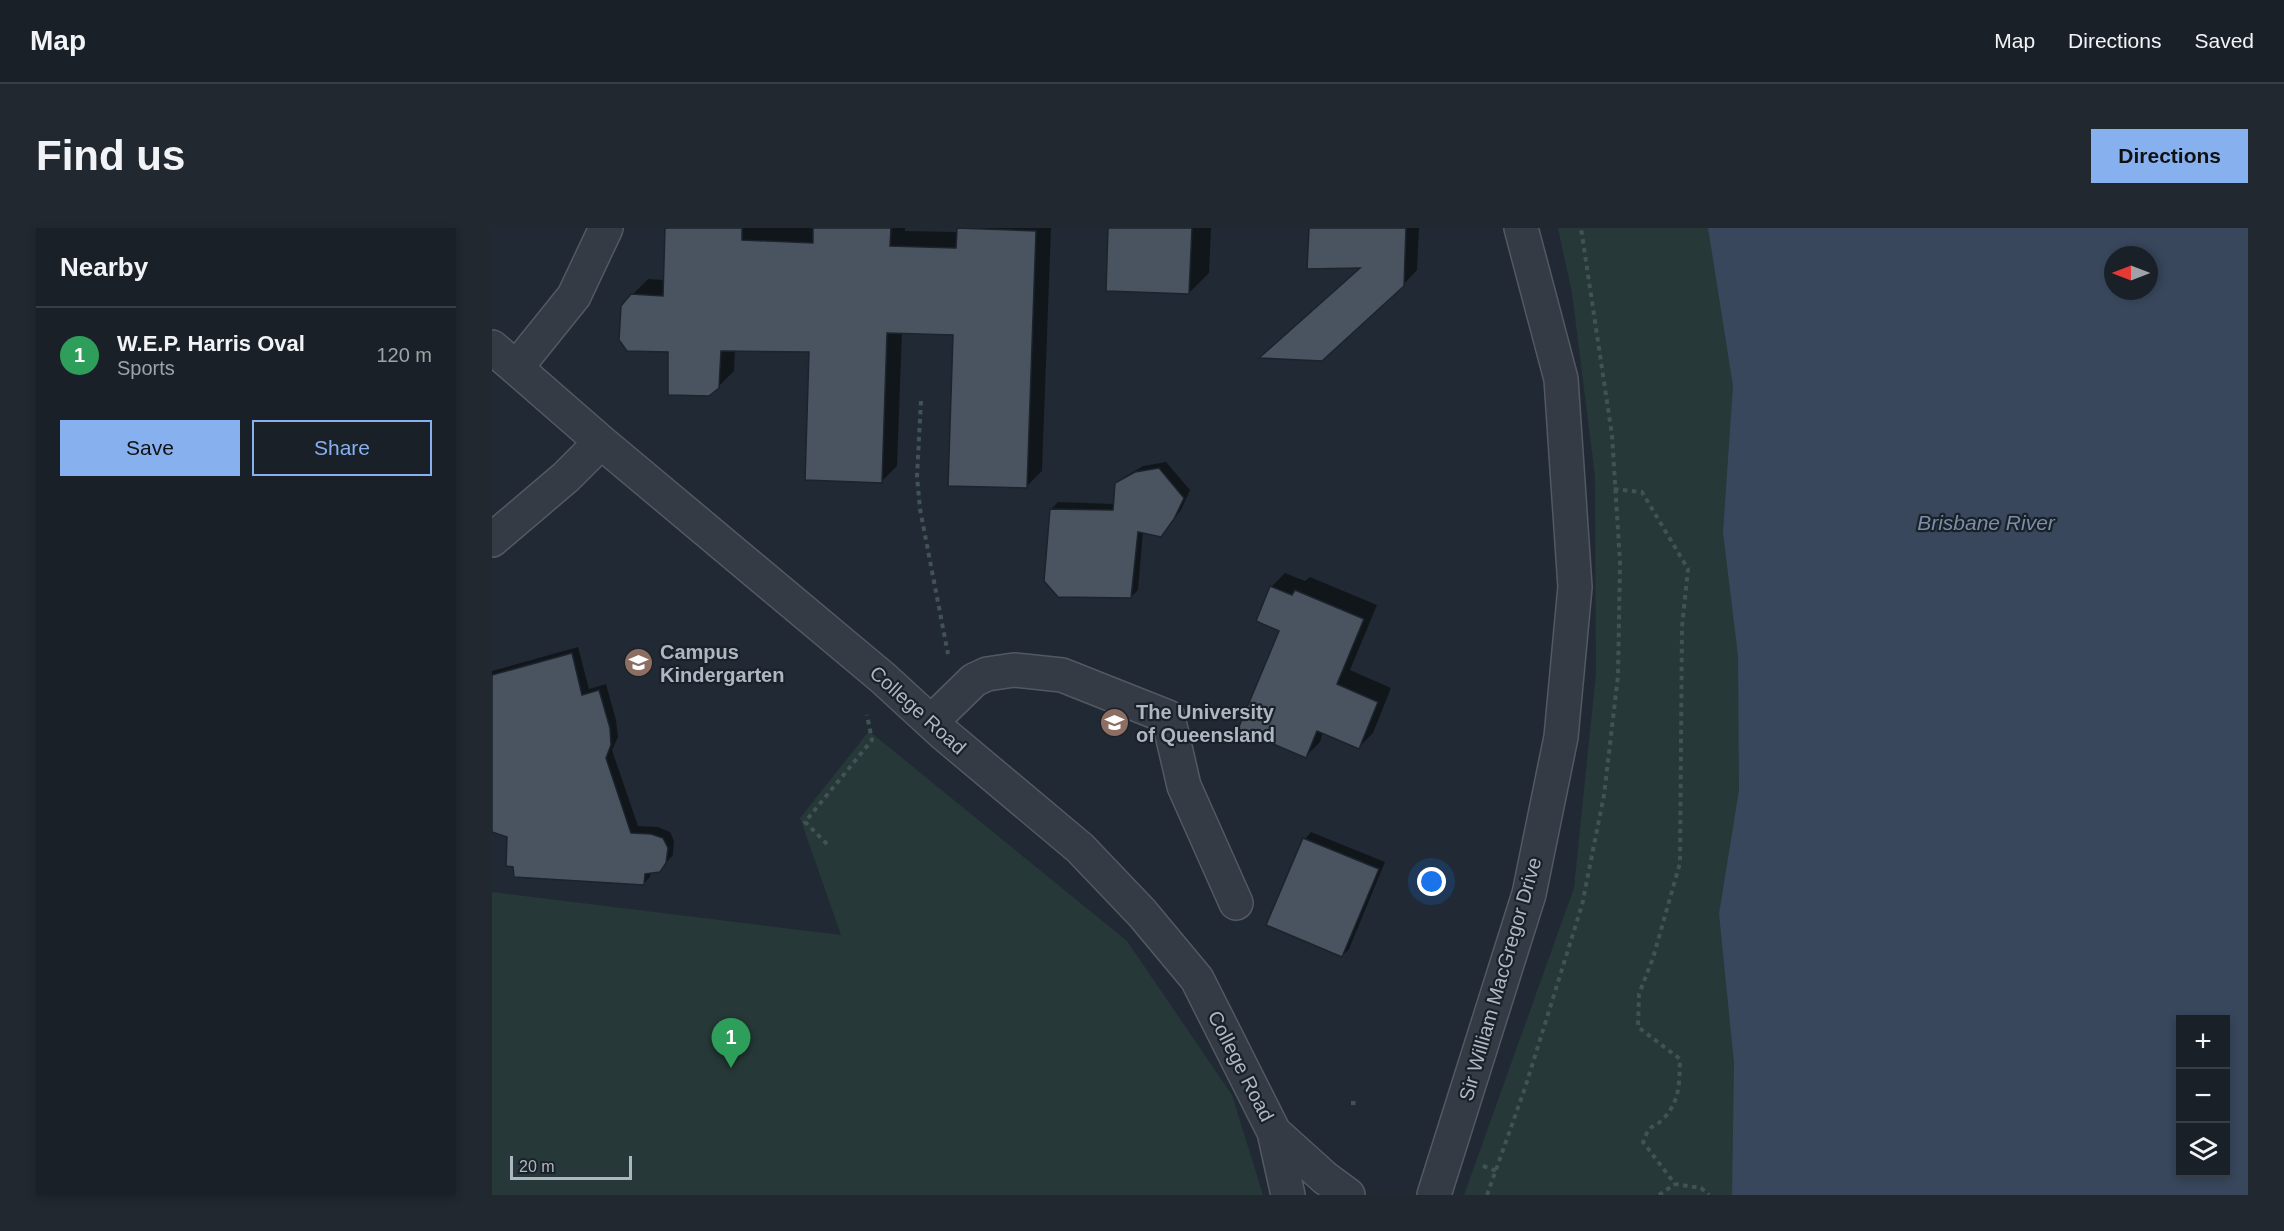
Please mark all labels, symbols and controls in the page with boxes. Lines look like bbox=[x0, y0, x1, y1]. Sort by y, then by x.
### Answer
text: Map bbox=[30, 25, 86, 56]
text: Map bbox=[1994, 29, 2035, 52]
text: Directions bbox=[2068, 29, 2161, 52]
text: Saved bbox=[2194, 29, 2254, 52]
button: Directions bbox=[2091, 129, 2248, 183]
text: Find us bbox=[36, 132, 185, 179]
north arrow bbox=[2104, 246, 2158, 300]
text: Nearby bbox=[60, 252, 148, 282]
text: W.E.P. Harris Oval bbox=[117, 331, 305, 356]
text: 1 bbox=[74, 344, 85, 366]
text: 120 m bbox=[376, 344, 432, 366]
text: Sports bbox=[117, 357, 175, 379]
button: Save bbox=[60, 420, 240, 476]
button: Share bbox=[252, 420, 432, 476]
water label: Brisbane River bbox=[1917, 511, 2056, 534]
place label: Campus Kindergarten bbox=[660, 641, 784, 686]
school or university icon: Campus Kindergarten bbox=[623, 647, 655, 679]
street label: College Road bbox=[866, 661, 970, 759]
place label: The University of Queensland bbox=[1136, 701, 1275, 746]
school or university icon: The University of Queensland bbox=[1099, 707, 1131, 739]
street label: Sir William MacGregor Drive bbox=[1455, 855, 1545, 1103]
your location bbox=[1417, 867, 1446, 896]
street label: College Road bbox=[1204, 1007, 1278, 1125]
map controls bbox=[2176, 1015, 2230, 1177]
button: + bbox=[2176, 1015, 2230, 1069]
pin: 1 bbox=[712, 1018, 750, 1068]
button: − bbox=[2176, 1069, 2230, 1123]
button: layers bbox=[2176, 1123, 2230, 1177]
scale bar bbox=[510, 1153, 632, 1180]
text: 20 m bbox=[519, 1158, 555, 1175]

